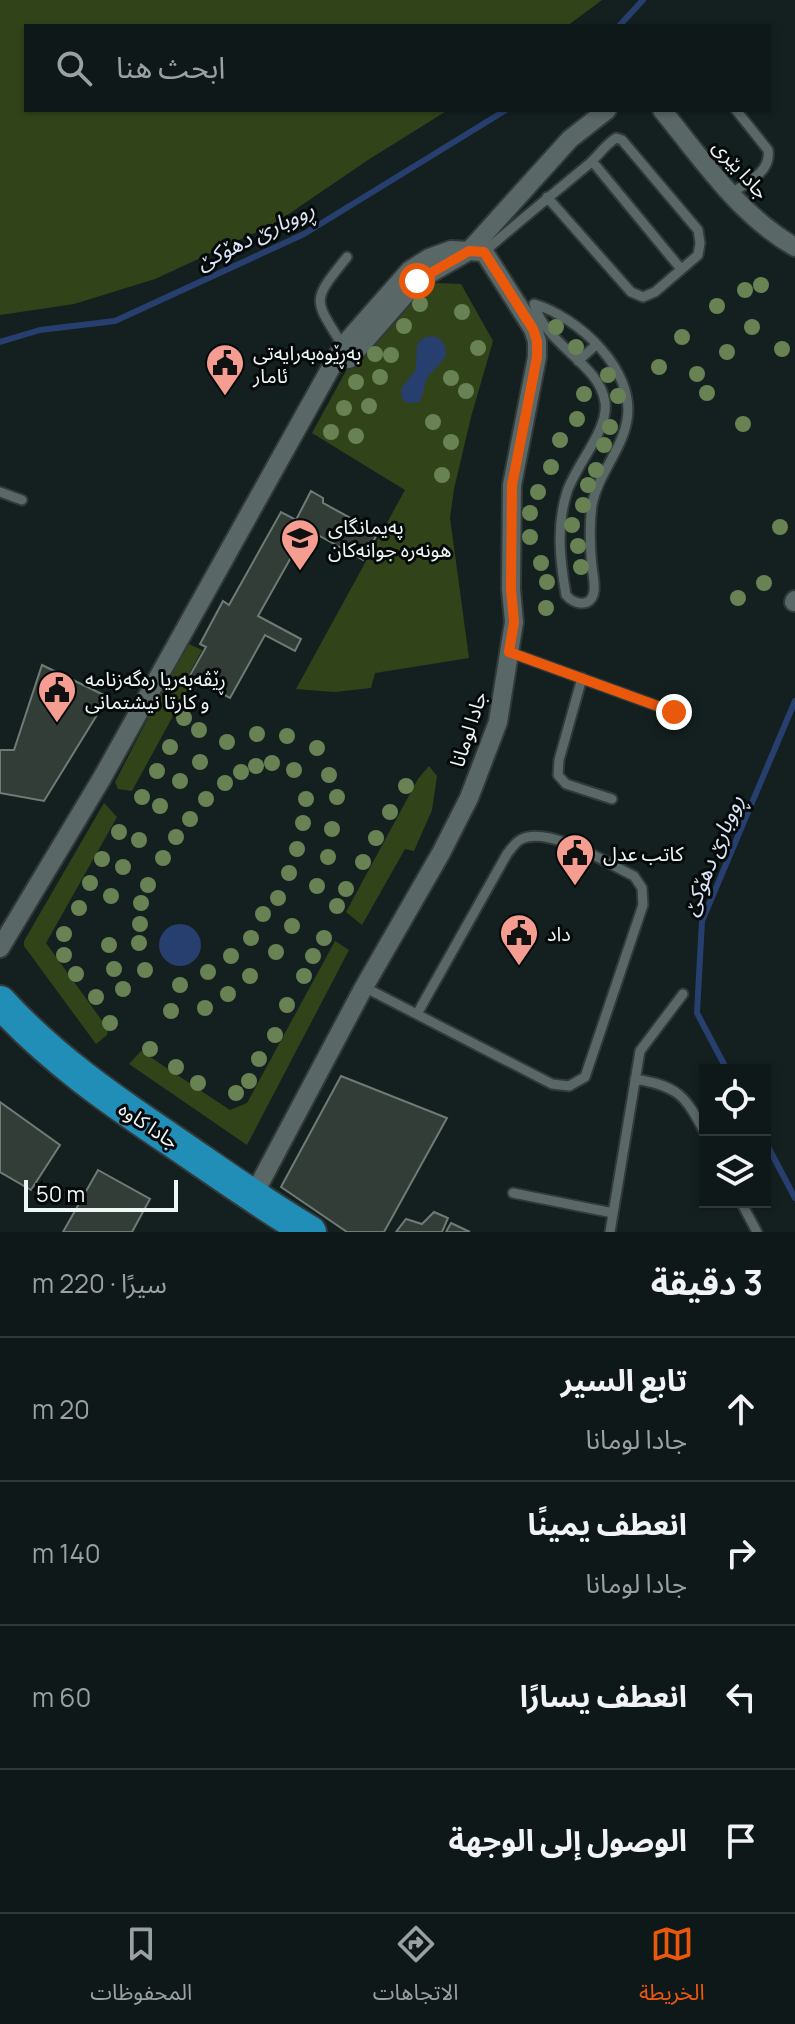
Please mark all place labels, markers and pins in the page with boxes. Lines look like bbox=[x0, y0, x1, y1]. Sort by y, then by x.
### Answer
place label: بەڕێوەبەرایەتی ئامار bbox=[252, 339, 361, 389]
public building icon: بەڕێوەبەرایەتی ئامار bbox=[204, 342, 246, 397]
place label: پەیمانگای هونەرە جوانەکان bbox=[328, 513, 452, 563]
school or university icon: پەیمانگای هونەرە جوانەکان bbox=[279, 517, 321, 572]
place label: ڕێڤەبەریا رەگەزنامە و کارتا نیشتمانی bbox=[85, 665, 226, 715]
public building icon: ڕێڤەبەریا رەگەزنامە و کارتا نیشتمانی bbox=[36, 669, 78, 724]
public building icon: كاتب عدل bbox=[554, 832, 596, 887]
place label: كاتب عدل bbox=[603, 840, 684, 867]
public building icon: داد bbox=[498, 912, 540, 967]
place label: داد bbox=[547, 920, 571, 947]

